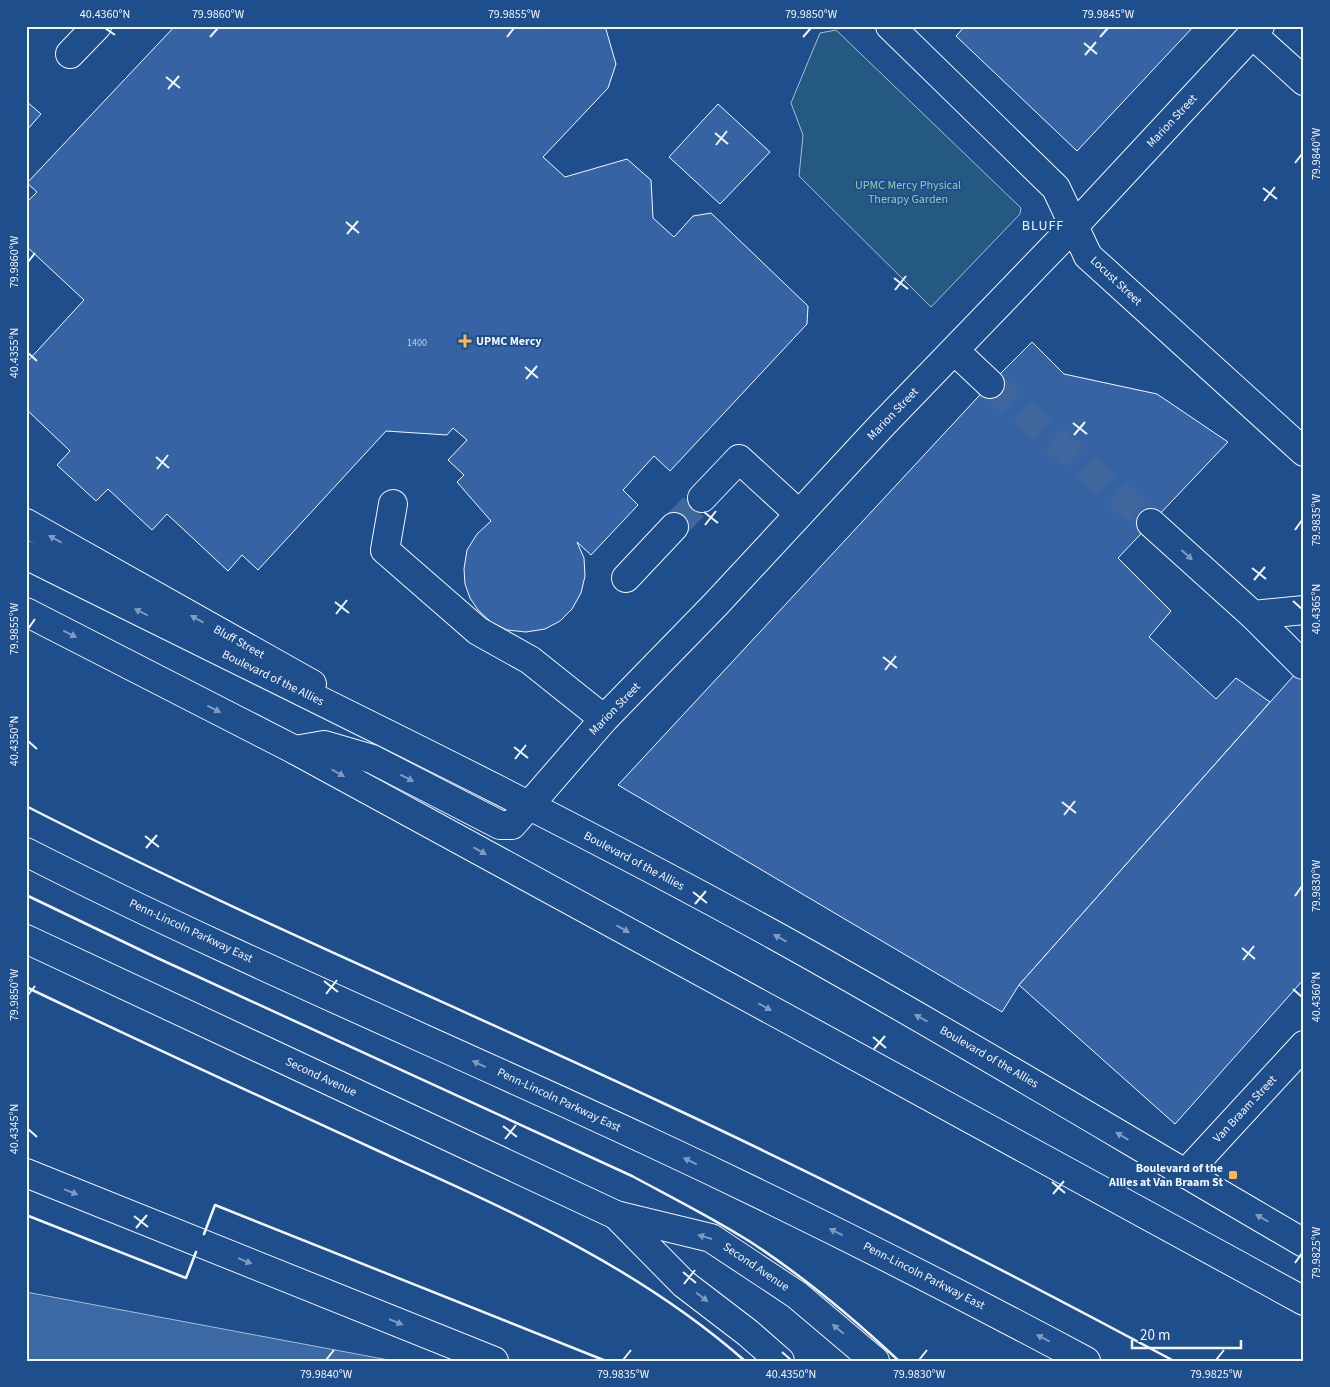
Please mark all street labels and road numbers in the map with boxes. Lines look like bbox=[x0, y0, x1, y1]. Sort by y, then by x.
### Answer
street label: Marion Street bbox=[1143, 91, 1201, 151]
street label: Locust Street bbox=[1086, 252, 1146, 310]
street label: Marion Street bbox=[863, 384, 923, 444]
street label: Bluff Street bbox=[210, 621, 268, 663]
street label: Boulevard of the Allies bbox=[219, 646, 327, 710]
street label: Marion Street bbox=[585, 679, 645, 739]
street label: Boulevard of the Allies bbox=[581, 827, 687, 895]
street label: Penn-Lincoln Parkway East bbox=[126, 895, 256, 967]
street label: Boulevard of the Allies bbox=[936, 1022, 1042, 1092]
street label: Second Avenue bbox=[283, 1053, 359, 1101]
street label: Penn-Lincoln Parkway East bbox=[494, 1064, 624, 1136]
street label: Van Braam Street bbox=[1209, 1072, 1281, 1146]
street label: Penn-Lincoln Parkway East bbox=[860, 1238, 988, 1314]
street label: Second Avenue bbox=[719, 1239, 793, 1296]

